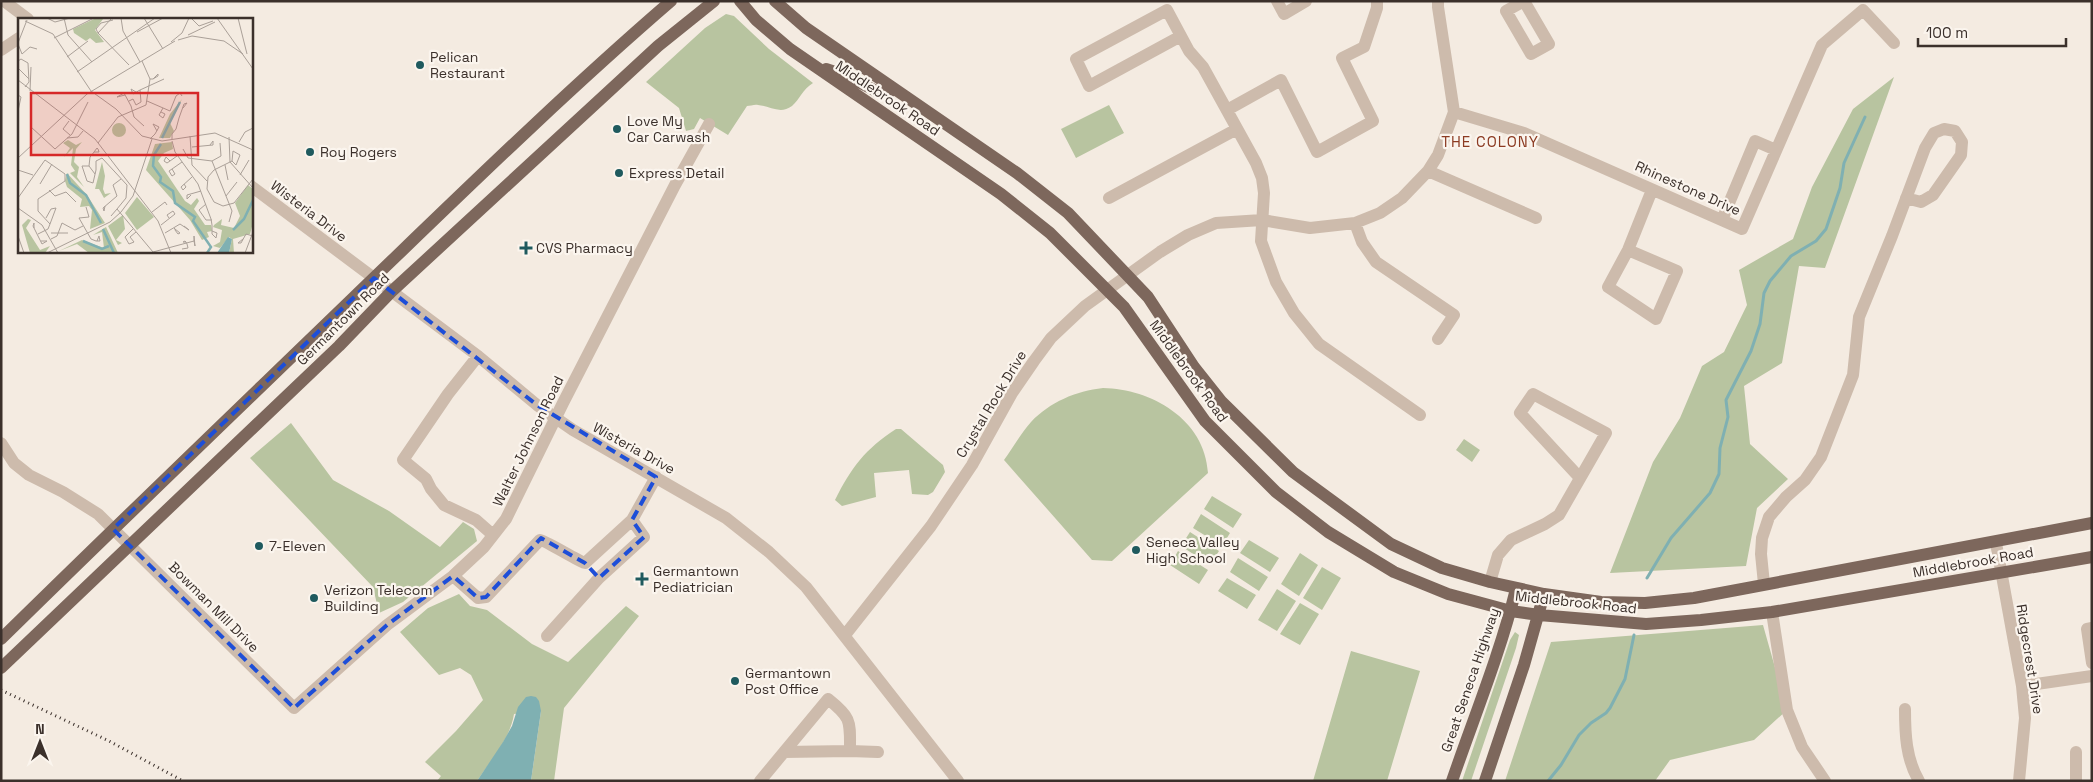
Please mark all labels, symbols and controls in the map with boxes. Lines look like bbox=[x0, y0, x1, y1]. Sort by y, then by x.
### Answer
scale bar bbox=[1918, 15, 2066, 47]
inset map bbox=[18, 18, 252, 252]
text: 100 m bbox=[1926, 23, 1968, 42]
place label: Pelican Restaurant bbox=[430, 48, 505, 82]
street label: Middlebrook Road bbox=[832, 56, 944, 140]
marker: Pelican Restaurant bbox=[414, 59, 426, 71]
place label: Love My Car Carwash bbox=[627, 112, 710, 146]
marker: Love My Car Carwash bbox=[611, 123, 623, 135]
district label: THE COLONY bbox=[1441, 132, 1539, 151]
place label: Roy Rogers bbox=[320, 143, 397, 161]
marker: Roy Rogers bbox=[304, 146, 316, 158]
street label: Rhinestone Drive bbox=[1632, 157, 1744, 219]
place label: Express Detail bbox=[629, 164, 724, 182]
marker: Express Detail bbox=[613, 167, 625, 179]
street label: Wisteria Drive bbox=[267, 176, 351, 246]
place label: CVS Pharmacy bbox=[536, 239, 633, 257]
marker: CVS Pharmacy bbox=[520, 242, 532, 254]
street label: Germantown Road bbox=[293, 269, 393, 369]
street label: Middlebrook Road bbox=[1146, 316, 1232, 426]
street label: Crystal Rock Drive bbox=[952, 347, 1030, 461]
street label: Walter Johnson Road bbox=[489, 373, 567, 509]
street label: Wisteria Drive bbox=[590, 418, 678, 478]
place label: Seneca Valley High School bbox=[1146, 533, 1240, 567]
place label: 7-Eleven bbox=[269, 537, 326, 555]
marker: 7-Eleven bbox=[253, 540, 265, 552]
street label: Middlebrook Road bbox=[1911, 543, 2035, 581]
marker: Seneca Valley High School bbox=[1130, 544, 1142, 556]
street label: Bowman Mill Drive bbox=[165, 558, 263, 656]
place label: Germantown Pediatrician bbox=[653, 562, 739, 596]
marker: Germantown Pediatrician bbox=[635, 572, 649, 586]
place label: Verizon Telecom Building bbox=[324, 581, 433, 615]
street label: Middlebrook Road bbox=[1514, 587, 1638, 617]
marker: Verizon Telecom Building bbox=[308, 592, 320, 604]
street label: Ridgecrest Drive bbox=[2012, 603, 2048, 715]
street label: Great Seneca Highway bbox=[1437, 605, 1503, 755]
place label: Germantown Post Office bbox=[745, 664, 831, 698]
marker: Germantown Post Office bbox=[729, 675, 741, 687]
north arrow bbox=[15, 717, 65, 767]
text: N bbox=[35, 720, 45, 738]

